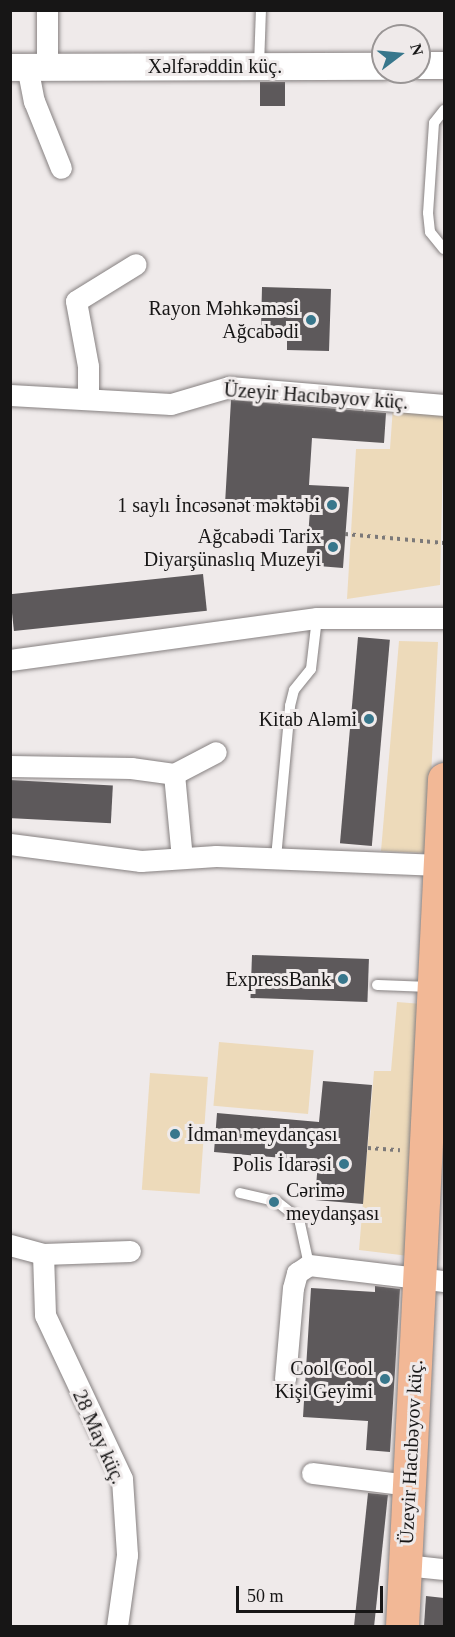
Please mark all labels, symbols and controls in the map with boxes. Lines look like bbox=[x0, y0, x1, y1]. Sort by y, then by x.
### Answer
north arrow bbox=[371, 24, 431, 84]
text: N bbox=[407, 42, 427, 57]
street label: Xəlfərəddin küç. bbox=[148, 54, 282, 78]
place label: Rayon Məhkəməsi Ağcabədi bbox=[148, 296, 299, 343]
marker: Rayon Məhkəməsi Ağcabədi bbox=[304, 313, 318, 327]
street label: Üzeyir Hacıbəyov küç. bbox=[223, 378, 409, 414]
place label: 1 saylı İncəsənət məktəbi bbox=[117, 493, 320, 517]
marker: 1 saylı İncəsənət məktəbi bbox=[325, 498, 339, 512]
place label: Ağcabədi Tarix Diyarşünaslıq Muzeyi bbox=[144, 524, 321, 571]
marker: Ağcabədi Tarix Diyarşünaslıq Muzeyi bbox=[326, 540, 340, 554]
place label: Kitab Aləmi bbox=[258, 707, 357, 731]
marker: Kitab Aləmi bbox=[362, 712, 376, 726]
place label: ExpressBank bbox=[225, 967, 331, 991]
marker: ExpressBank bbox=[336, 972, 350, 986]
place label: İdman meydançası bbox=[187, 1122, 337, 1146]
marker: İdman meydançası bbox=[168, 1127, 182, 1141]
place label: Polis İdarəsi bbox=[233, 1152, 332, 1176]
marker: Polis İdarəsi bbox=[337, 1157, 351, 1171]
place label: Cərimə meydanşası bbox=[286, 1178, 379, 1225]
marker: Cərimə meydanşası bbox=[267, 1195, 281, 1209]
place label: Cool Cool Kişi Geyimi bbox=[275, 1356, 373, 1403]
street label: Üzeyir Hacıbəyov küç. bbox=[394, 1359, 428, 1545]
marker: Cool Cool Kişi Geyimi bbox=[378, 1372, 392, 1386]
street label: 28 May küç. bbox=[68, 1386, 130, 1488]
scale bar bbox=[239, 1574, 386, 1612]
text: 50 m bbox=[247, 1586, 284, 1606]

